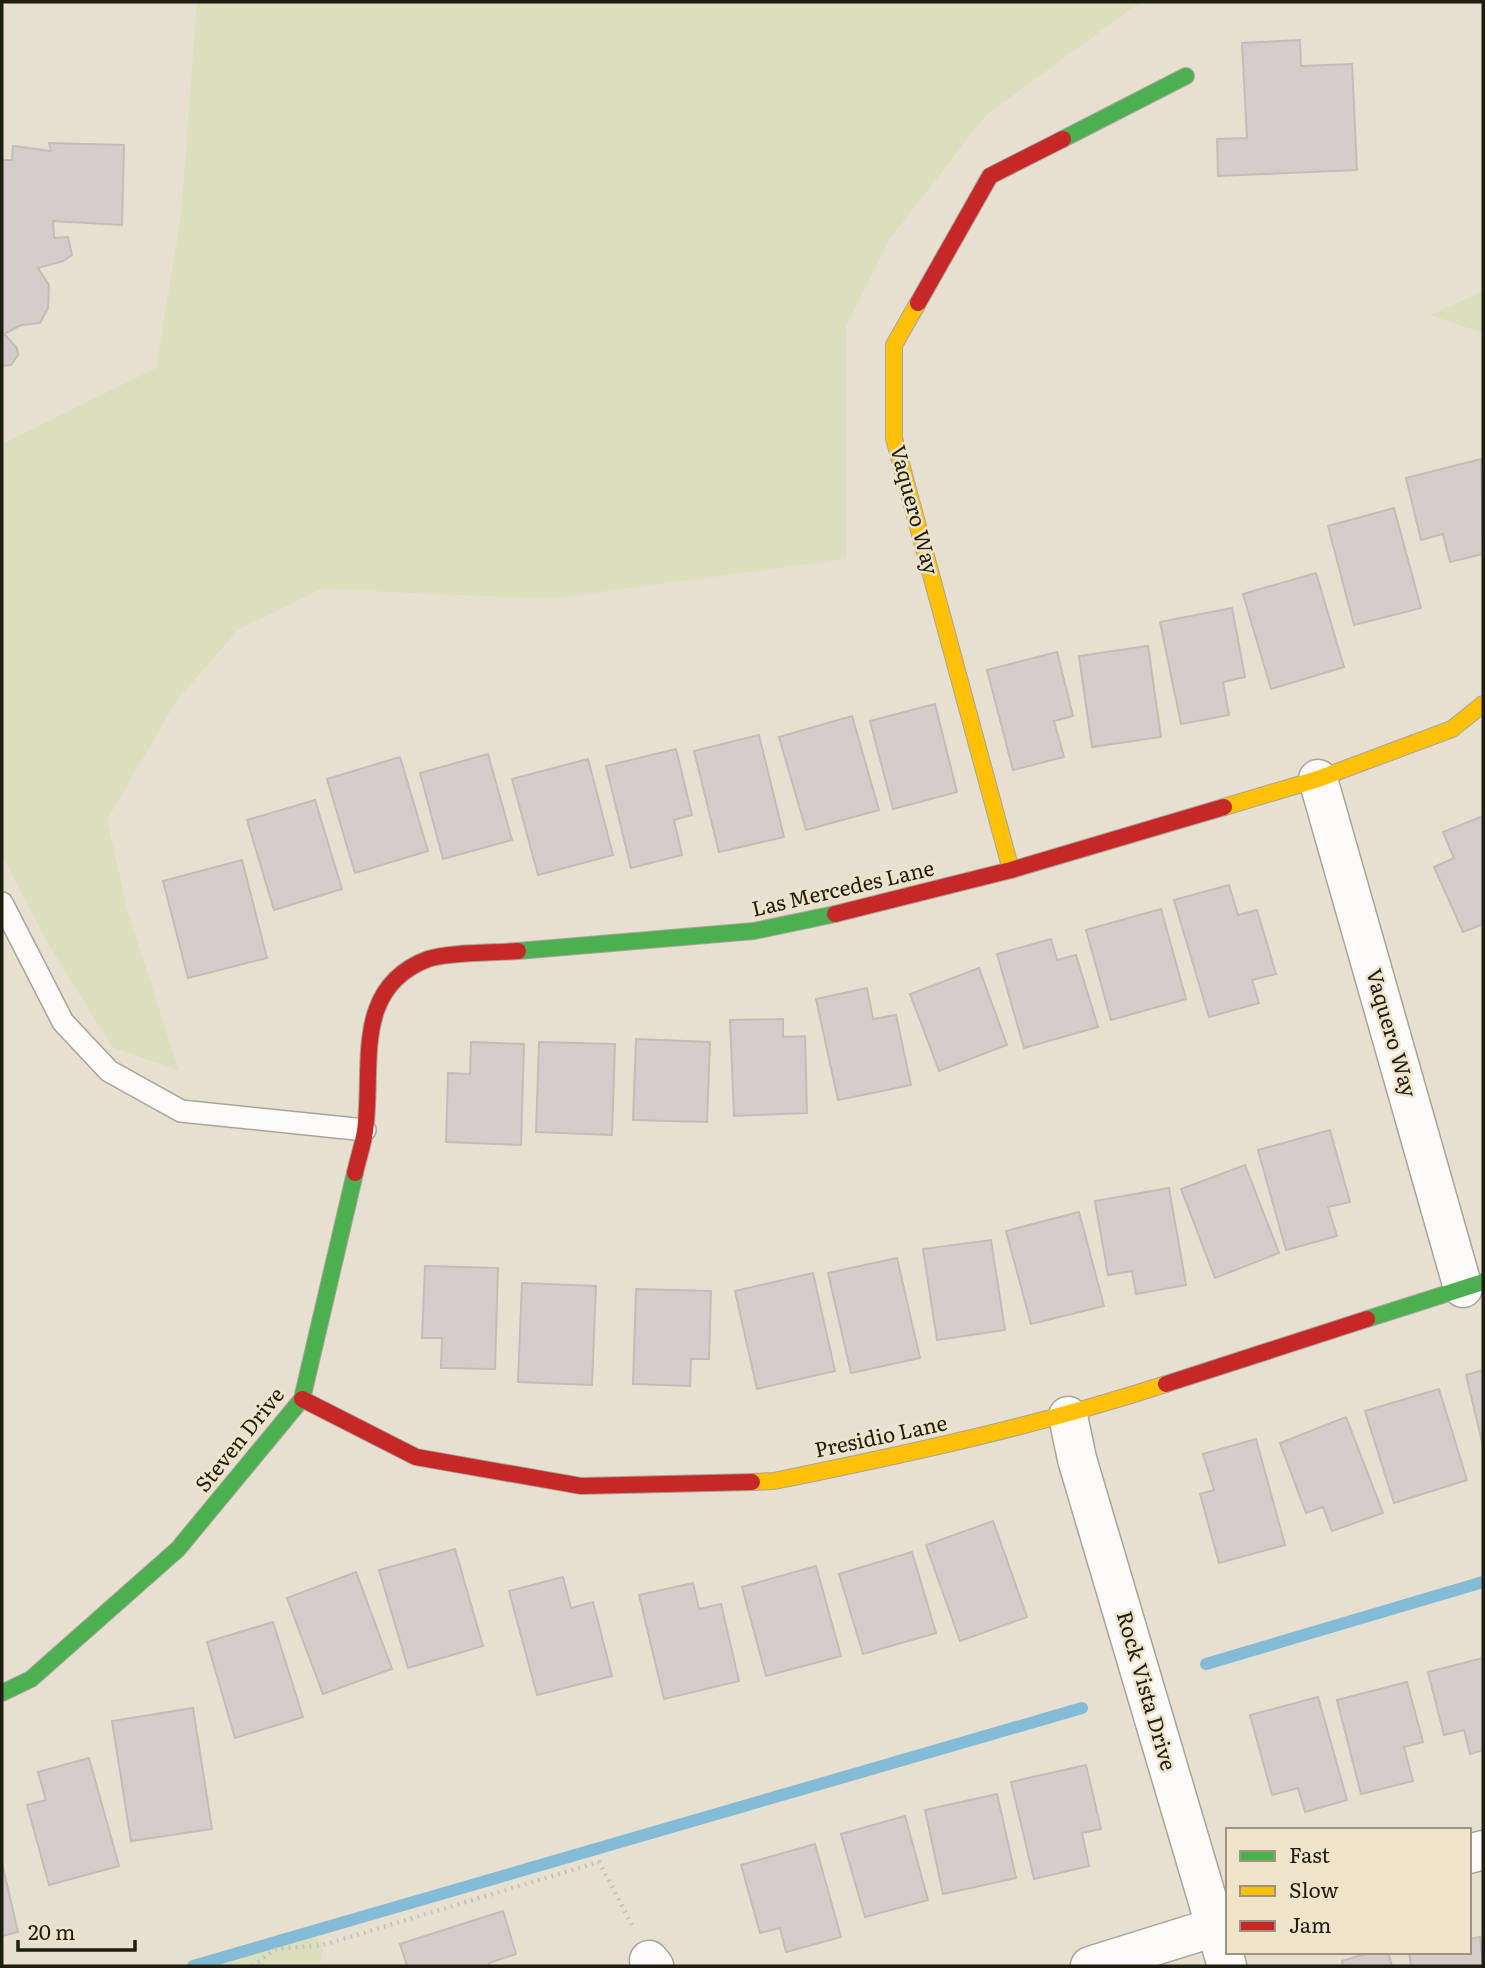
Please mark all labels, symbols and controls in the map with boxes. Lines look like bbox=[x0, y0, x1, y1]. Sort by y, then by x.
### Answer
street label: Vaquero Way bbox=[884, 441, 949, 578]
street label: Las Mercedes Lane bbox=[748, 850, 937, 923]
street label: Vaquero Way bbox=[1360, 964, 1427, 1101]
street label: Steven Drive bbox=[186, 1379, 290, 1498]
street label: Presidio Lane bbox=[811, 1405, 950, 1464]
street label: Rock Vista Drive bbox=[1111, 1607, 1186, 1774]
legend bbox=[1226, 1828, 1471, 1954]
text: Fast bbox=[1289, 1838, 1330, 1869]
text: Slow bbox=[1289, 1873, 1339, 1904]
text: Jam bbox=[1289, 1908, 1331, 1939]
scale bar bbox=[18, 1909, 135, 1953]
text: 20 m bbox=[28, 1915, 75, 1946]

